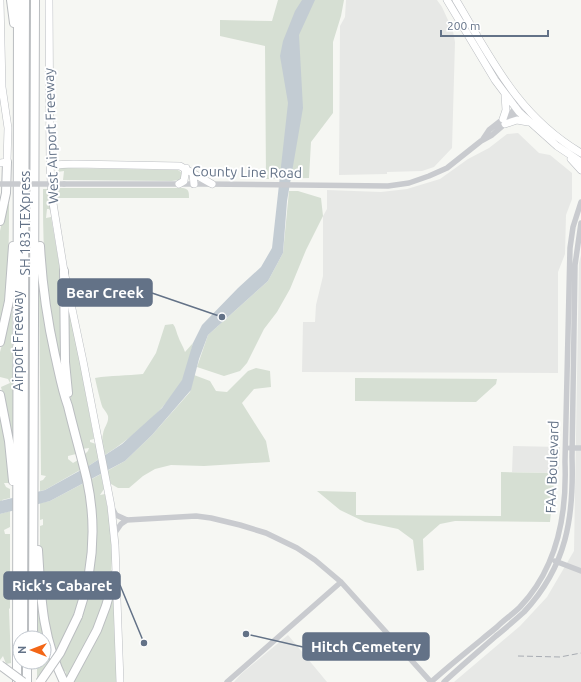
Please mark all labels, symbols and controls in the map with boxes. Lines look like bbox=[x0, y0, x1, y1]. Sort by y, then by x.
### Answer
scale bar bbox=[441, 12, 548, 38]
text: 200 m bbox=[447, 19, 480, 32]
street label: West Airport Freeway bbox=[41, 67, 61, 204]
street label: County Line Road bbox=[192, 163, 302, 181]
street label: SH 183 TEXpress bbox=[17, 171, 33, 275]
callout: Bear Creek bbox=[58, 279, 152, 306]
text: Bear Creek bbox=[66, 284, 144, 301]
street label: Airport Freeway bbox=[10, 290, 26, 391]
street label: FAA Boulevard bbox=[542, 420, 562, 514]
callout: Rick's Cabaret bbox=[4, 572, 120, 599]
text: Rick's Cabaret bbox=[12, 577, 113, 594]
north arrow bbox=[12, 630, 52, 670]
callout: Hitch Cemetery bbox=[303, 633, 429, 660]
text: Hitch Cemetery bbox=[311, 638, 421, 655]
text: N bbox=[16, 646, 28, 654]

